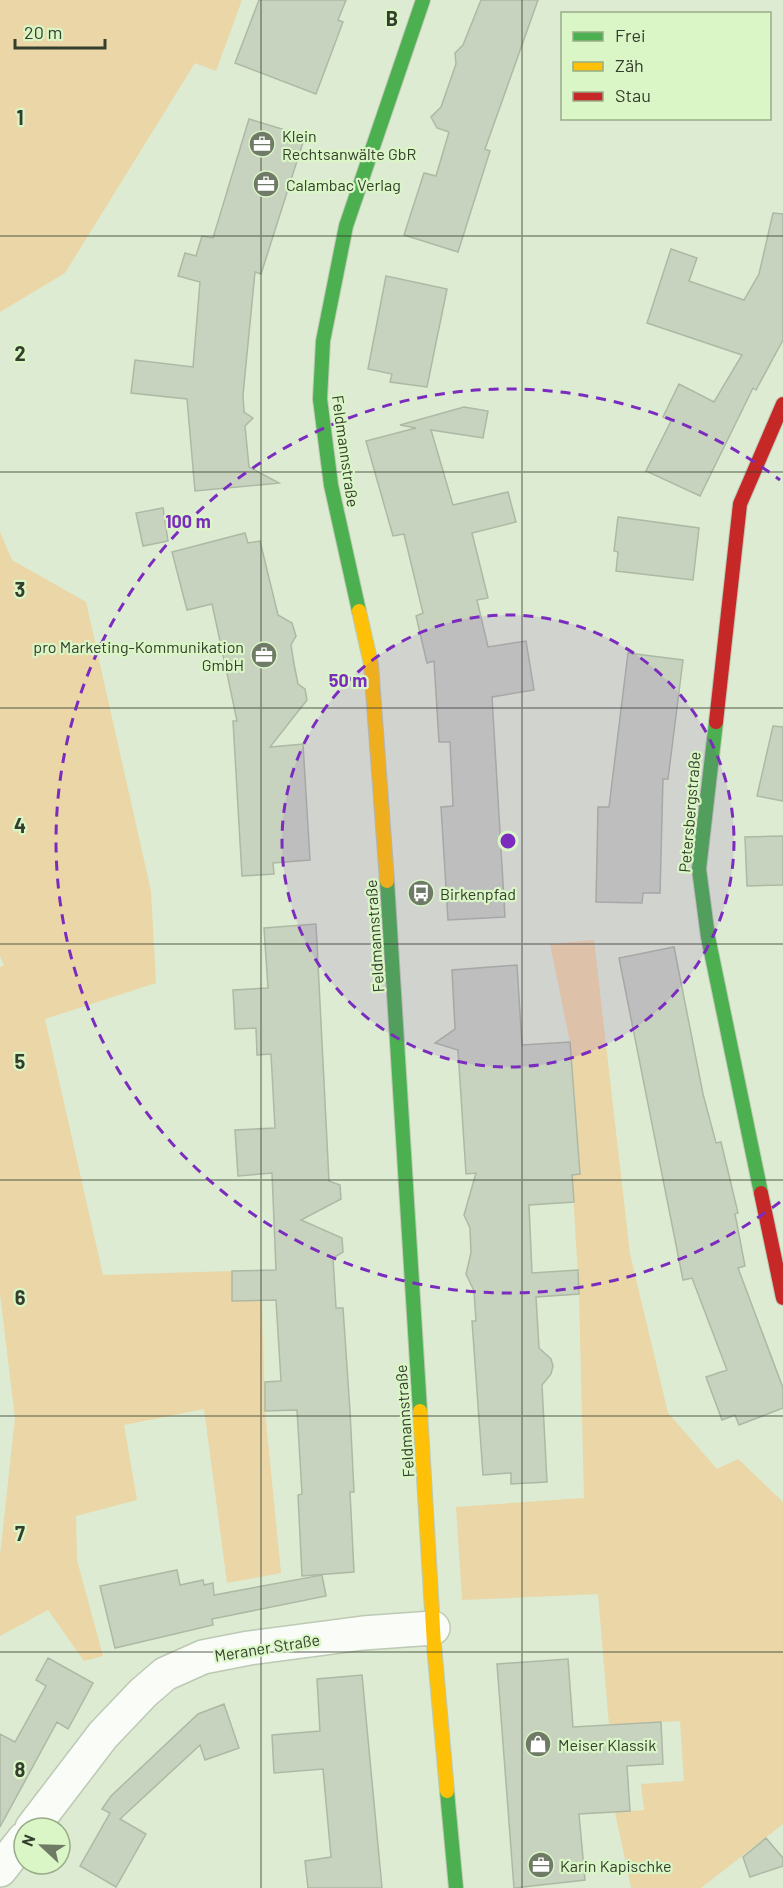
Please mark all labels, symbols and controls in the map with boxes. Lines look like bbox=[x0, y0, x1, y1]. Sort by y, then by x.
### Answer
text: B bbox=[386, 6, 398, 30]
scale bar bbox=[15, 12, 105, 50]
legend bbox=[561, 12, 771, 120]
text: 20 m bbox=[24, 21, 62, 43]
text: Frei bbox=[615, 24, 646, 46]
text: Zäh bbox=[615, 54, 644, 76]
text: Stau bbox=[615, 84, 651, 106]
text: 1 bbox=[16, 105, 24, 129]
place label: Klein Rechtsanwälte GbR bbox=[282, 126, 416, 163]
office icon: Klein Rechtsanwälte GbR bbox=[247, 129, 277, 159]
office icon: Calambac Verlag bbox=[251, 169, 281, 199]
place label: Calambac Verlag bbox=[286, 175, 401, 194]
text: 2 bbox=[14, 341, 26, 365]
street label: Feldmannstraße bbox=[329, 394, 363, 508]
text: 100 m bbox=[165, 510, 211, 532]
text: 3 bbox=[15, 577, 25, 601]
place label: pro Marketing-Kommunikation GmbH bbox=[33, 637, 244, 674]
office icon: pro Marketing-Kommunikation GmbH bbox=[249, 640, 279, 670]
text: 50 m bbox=[329, 669, 367, 691]
street label: Petersbergstraße bbox=[674, 751, 704, 873]
text: 4 bbox=[14, 813, 26, 837]
centre of rings bbox=[498, 831, 518, 851]
bus stop icon: Birkenpfad bbox=[406, 878, 436, 908]
street label: Feldmannstraße bbox=[361, 879, 387, 993]
place label: Birkenpfad bbox=[440, 884, 516, 903]
text: 5 bbox=[15, 1049, 26, 1073]
text: 6 bbox=[15, 1285, 26, 1309]
street label: Feldmannstraße bbox=[391, 1364, 417, 1478]
text: 7 bbox=[15, 1521, 25, 1545]
street label: Meraner Straße bbox=[213, 1629, 321, 1665]
shop icon: Meiser Klassik bbox=[523, 1729, 553, 1759]
place label: Meiser Klassik bbox=[558, 1735, 656, 1754]
text: 8 bbox=[15, 1757, 26, 1781]
north arrow bbox=[12, 1816, 72, 1876]
text: N bbox=[17, 1832, 38, 1849]
office icon: Karin Kapischke bbox=[526, 1850, 556, 1880]
place label: Karin Kapischke bbox=[560, 1856, 671, 1875]

